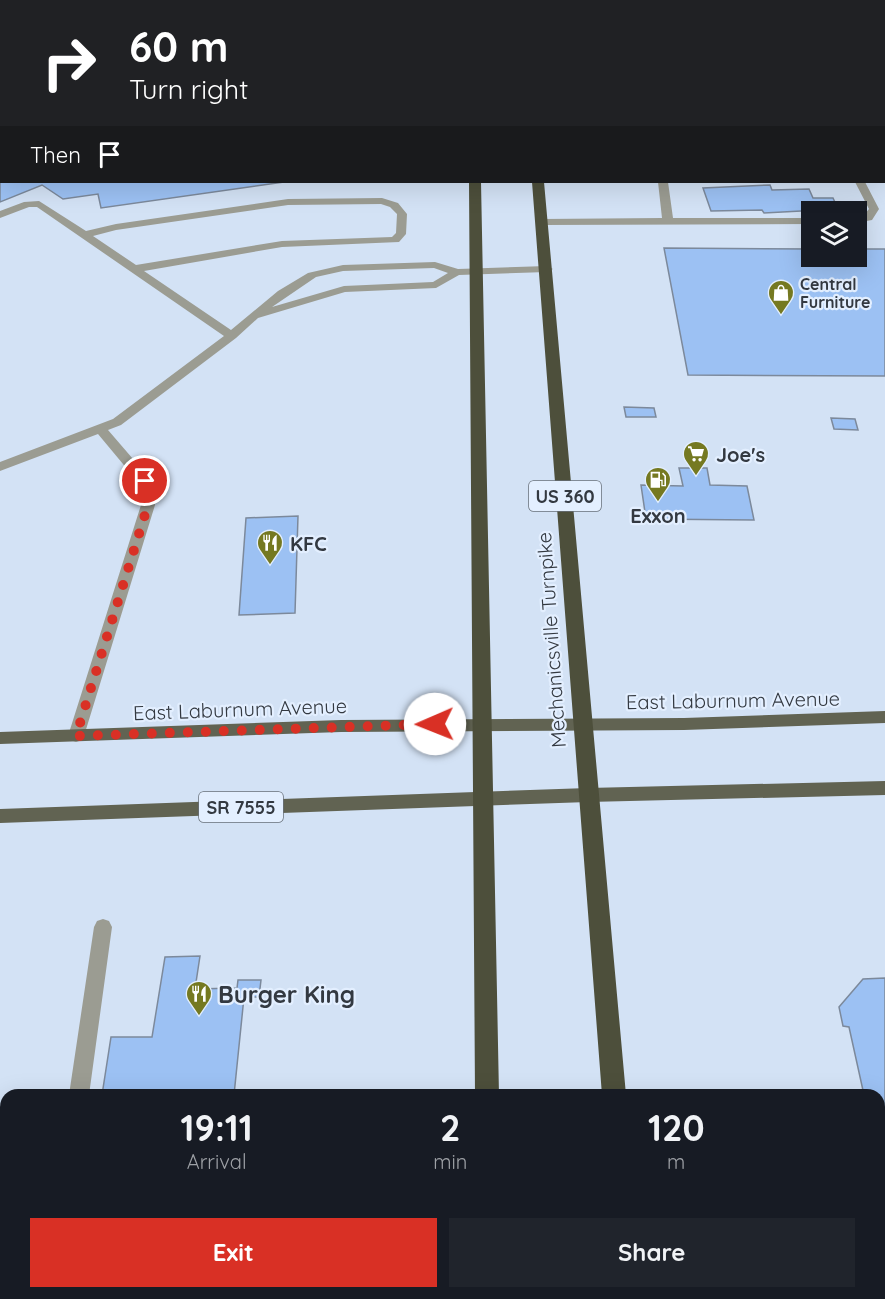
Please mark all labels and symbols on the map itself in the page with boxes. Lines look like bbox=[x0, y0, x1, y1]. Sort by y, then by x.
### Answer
place label: Central Furniture bbox=[800, 274, 870, 312]
shop icon: Central Furniture bbox=[766, 278, 796, 316]
supermarket icon: Joe's bbox=[681, 439, 711, 477]
place label: Joe's bbox=[716, 442, 765, 467]
pin bbox=[119, 455, 170, 506]
fuel station icon: Exxon bbox=[643, 465, 673, 503]
road number: US 360 bbox=[529, 481, 601, 511]
place label: Exxon bbox=[630, 503, 686, 528]
restaurant icon: KFC bbox=[255, 528, 285, 566]
place label: KFC bbox=[290, 531, 327, 556]
street label: Mechanicsville Turnpike bbox=[531, 531, 571, 749]
street label: East Laburnum Avenue bbox=[626, 686, 840, 714]
position arrow bbox=[403, 692, 467, 756]
street label: East Laburnum Avenue bbox=[133, 693, 347, 725]
road number: SR 7555 bbox=[199, 792, 283, 822]
restaurant icon: Burger King bbox=[184, 979, 214, 1017]
place label: Burger King bbox=[218, 979, 355, 1009]

